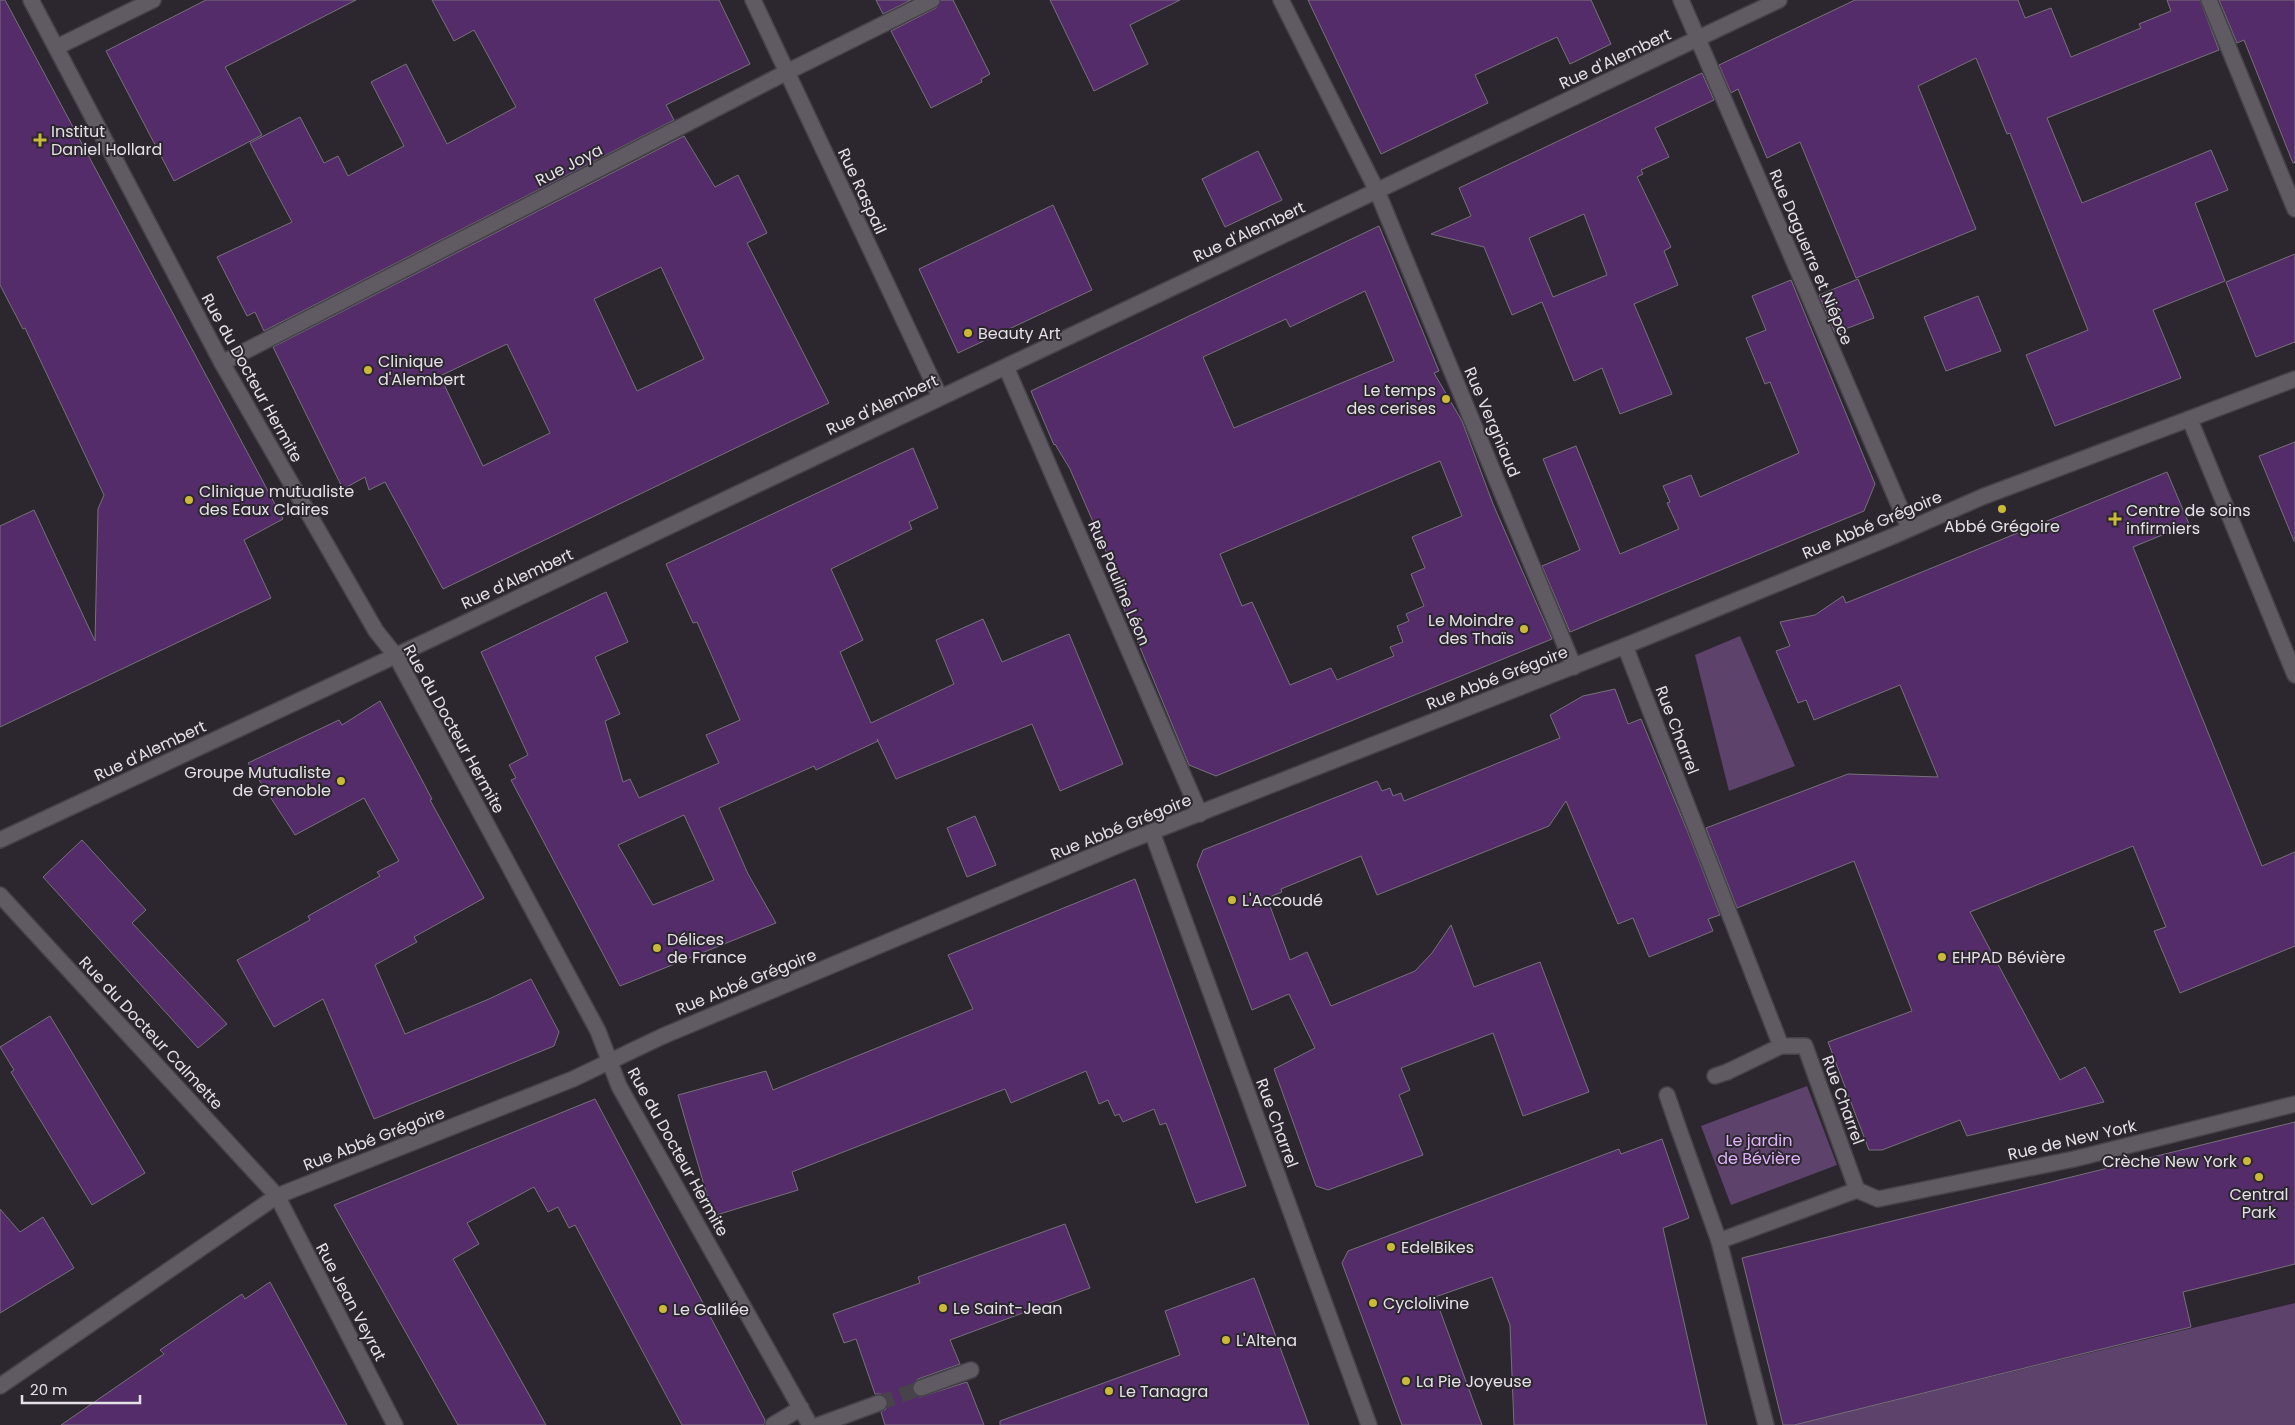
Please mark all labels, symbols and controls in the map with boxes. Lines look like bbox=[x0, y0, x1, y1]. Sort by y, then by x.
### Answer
street label: Rue d'Alembert bbox=[1555, 23, 1675, 95]
place label: Institut Daniel Hollard bbox=[51, 120, 162, 161]
marker: Institut Daniel Hollard bbox=[33, 133, 47, 147]
street label: Rue Joya bbox=[531, 138, 607, 192]
street label: Rue Raspail bbox=[832, 144, 892, 238]
street label: Rue Daguerre et Niépce bbox=[1763, 166, 1859, 349]
street label: Rue d'Alembert bbox=[1189, 196, 1309, 268]
street label: Rue du Docteur Hermite bbox=[196, 289, 308, 467]
place label: Beauty Art bbox=[978, 322, 1061, 345]
marker: Beauty Art bbox=[962, 327, 974, 339]
place label: Clinique d'Alembert bbox=[378, 350, 465, 391]
street label: Rue Vergniaud bbox=[1458, 363, 1526, 481]
marker: Clinique d'Alembert bbox=[362, 364, 374, 376]
street label: Rue d'Alembert bbox=[822, 369, 942, 441]
place label: Le temps des cerises bbox=[1346, 379, 1436, 420]
marker: Le temps des cerises bbox=[1440, 393, 1452, 405]
place label: Clinique mutualiste des Eaux Claires bbox=[199, 480, 354, 521]
street label: Rue Abbé Grégoire bbox=[1798, 485, 1946, 565]
marker: Clinique mutualiste des Eaux Claires bbox=[183, 494, 195, 506]
place label: Centre de soins infirmiers bbox=[2126, 499, 2251, 540]
marker: Abbé Grégoire bbox=[1996, 503, 2008, 515]
marker: Centre de soins infirmiers bbox=[2108, 512, 2122, 526]
place label: Abbé Grégoire bbox=[1944, 515, 2060, 538]
street label: Rue Pauline Léon bbox=[1082, 517, 1156, 649]
street label: Rue d'Alembert bbox=[457, 543, 577, 615]
place label: Le Moindre des Thaïs bbox=[1428, 609, 1514, 650]
marker: Le Moindre des Thaïs bbox=[1518, 623, 1530, 635]
street label: Rue du Docteur Hermite bbox=[398, 640, 510, 818]
street label: Rue Abbé Grégoire bbox=[1423, 640, 1571, 716]
street label: Rue Charrel bbox=[1650, 682, 1704, 778]
street label: Rue d'Alembert bbox=[90, 715, 210, 787]
place label: Groupe Mutualiste de Grenoble bbox=[184, 761, 331, 802]
marker: Groupe Mutualiste de Grenoble bbox=[335, 775, 347, 787]
street label: Rue Abbé Grégoire bbox=[1047, 788, 1195, 866]
place label: L'Accoudé bbox=[1242, 889, 1323, 912]
marker: L'Accoudé bbox=[1226, 894, 1238, 906]
place label: Délices de France bbox=[667, 928, 747, 969]
marker: Délices de France bbox=[651, 942, 663, 954]
street label: Rue Abbé Grégoire bbox=[672, 943, 820, 1021]
place label: EHPAD Bévière bbox=[1952, 946, 2065, 969]
street label: Rue du Docteur Calmette bbox=[74, 951, 228, 1115]
marker: EHPAD Bévière bbox=[1936, 951, 1948, 963]
street label: Rue Charrel bbox=[1816, 1052, 1870, 1148]
street label: Rue du Docteur Hermite bbox=[622, 1063, 734, 1241]
street label: Rue Charrel bbox=[1250, 1075, 1304, 1171]
street label: Rue Abbé Grégoire bbox=[300, 1101, 448, 1177]
street label: Rue de New York bbox=[2005, 1114, 2139, 1166]
park label: Le jardin de Bévière bbox=[1717, 1129, 1801, 1170]
place label: Crèche New York bbox=[2102, 1150, 2238, 1173]
marker: Crèche New York bbox=[2241, 1155, 2253, 1167]
marker: Central Park bbox=[2253, 1171, 2265, 1183]
place label: Central Park bbox=[2229, 1183, 2289, 1224]
place label: EdelBikes bbox=[1401, 1236, 1474, 1259]
street label: Rue Jean Veyrat bbox=[310, 1239, 392, 1365]
marker: EdelBikes bbox=[1385, 1241, 1397, 1253]
place label: Cyclolivine bbox=[1383, 1292, 1469, 1315]
place label: Le Saint-Jean bbox=[953, 1297, 1063, 1320]
marker: Cyclolivine bbox=[1367, 1297, 1379, 1309]
place label: Le Galilée bbox=[673, 1298, 749, 1321]
marker: Le Saint-Jean bbox=[937, 1302, 949, 1314]
marker: Le Galilée bbox=[657, 1303, 669, 1315]
place label: L'Altena bbox=[1236, 1329, 1297, 1352]
marker: L'Altena bbox=[1220, 1334, 1232, 1346]
place label: La Pie Joyeuse bbox=[1416, 1370, 1532, 1393]
scale bar bbox=[22, 1372, 140, 1404]
marker: La Pie Joyeuse bbox=[1400, 1375, 1412, 1387]
text: 20 m bbox=[30, 1379, 68, 1400]
place label: Le Tanagra bbox=[1119, 1380, 1208, 1403]
marker: Le Tanagra bbox=[1103, 1385, 1115, 1397]

